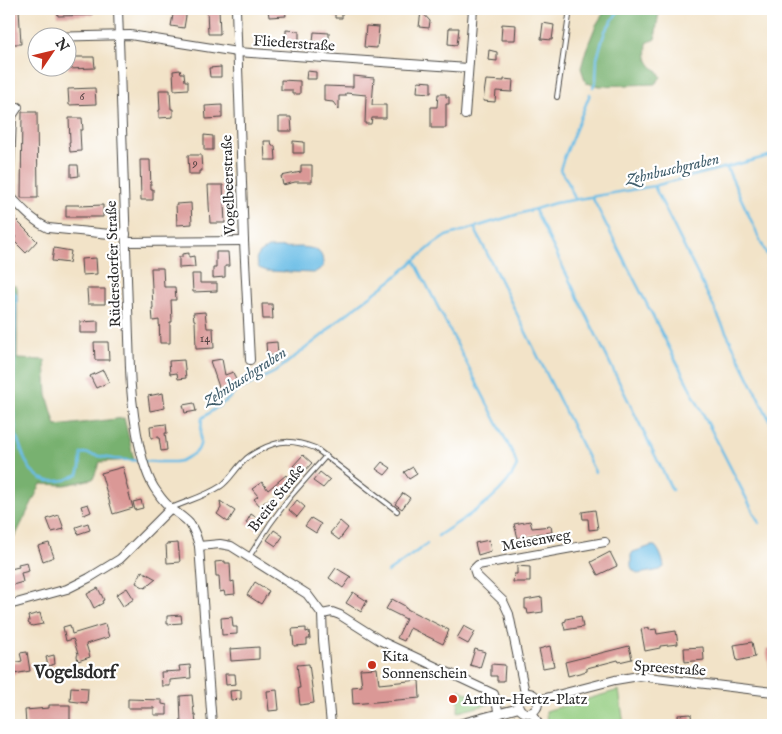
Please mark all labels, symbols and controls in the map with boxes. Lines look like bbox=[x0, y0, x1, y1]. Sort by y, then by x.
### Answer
north arrow bbox=[28, 28, 78, 78]
street label: Fliederstraße bbox=[252, 31, 336, 56]
text: N bbox=[50, 34, 73, 55]
house number: 6 bbox=[79, 89, 85, 104]
street label: Vogelbeerstraße bbox=[217, 134, 240, 237]
water label: Zehnbuschgraben bbox=[622, 149, 721, 191]
house number: 9 bbox=[191, 156, 198, 171]
street label: Rüdersdorfer Straße bbox=[102, 200, 125, 328]
house number: 14 bbox=[200, 331, 210, 346]
water label: Zehnbuschgraben bbox=[198, 343, 291, 413]
street label: Breite Straße bbox=[244, 460, 309, 536]
street label: Meisenweg bbox=[500, 525, 573, 556]
place label: Kita Sonnenschein bbox=[382, 647, 467, 683]
street label: Spreestraße bbox=[633, 657, 707, 680]
marker: Kita Sonnenschein bbox=[366, 659, 378, 671]
district label: Vogelsdorf bbox=[33, 662, 120, 685]
place label: Arthur-Hertz-Platz bbox=[462, 690, 587, 709]
marker: Arthur-Hertz-Platz bbox=[447, 693, 459, 705]

